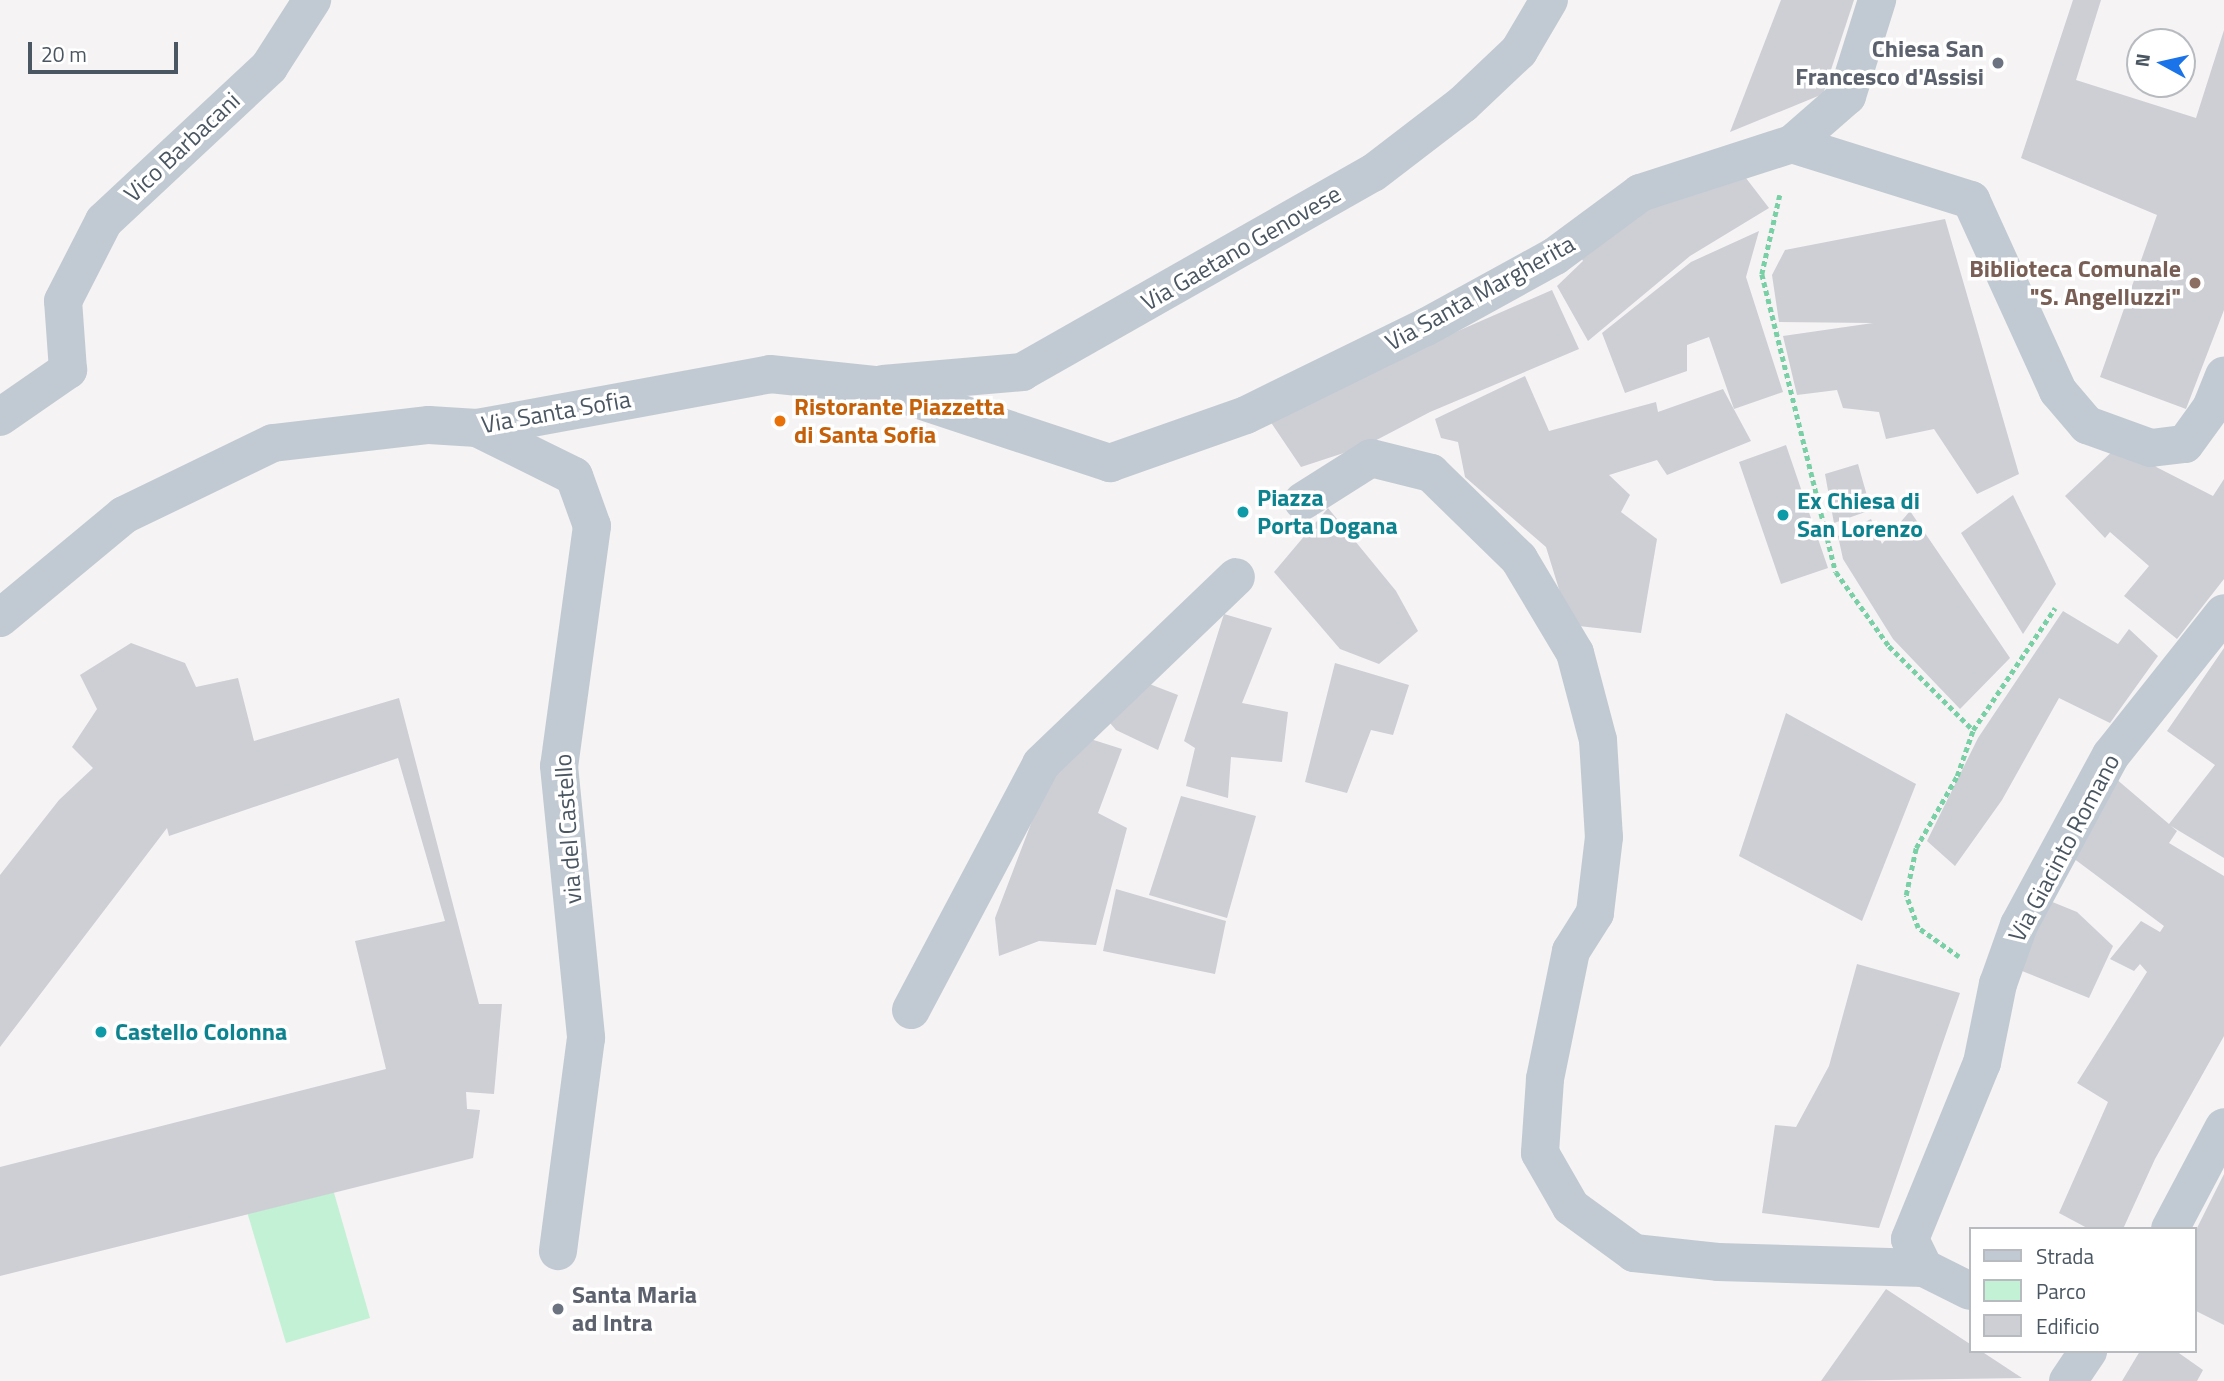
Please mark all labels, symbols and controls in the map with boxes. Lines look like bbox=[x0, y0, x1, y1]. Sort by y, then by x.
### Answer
scale bar bbox=[32, 28, 182, 72]
north arrow bbox=[2126, 28, 2196, 98]
place label: Chiesa San Francesco d'Assisi bbox=[1795, 35, 1984, 91]
text: 20 m bbox=[41, 38, 87, 70]
text: N bbox=[2126, 52, 2157, 69]
marker: Chiesa San Francesco d'Assisi bbox=[1990, 55, 2006, 71]
street label: Vico Barbacani bbox=[118, 86, 246, 208]
street label: Via Gaetano Genovese bbox=[1136, 179, 1346, 317]
street label: Via Santa Margherita bbox=[1380, 229, 1580, 357]
place label: Biblioteca Comunale "S. Angelluzzi" bbox=[1969, 255, 2181, 311]
marker: Biblioteca Comunale "S. Angelluzzi" bbox=[2187, 275, 2203, 291]
street label: Via Santa Sofia bbox=[479, 385, 633, 439]
place label: Ristorante Piazzetta di Santa Sofia bbox=[794, 393, 1005, 449]
marker: Ristorante Piazzetta di Santa Sofia bbox=[772, 413, 788, 429]
place label: Piazza Porta Dogana bbox=[1257, 484, 1398, 540]
place label: Ex Chiesa di San Lorenzo bbox=[1797, 487, 1923, 543]
marker: Piazza Porta Dogana bbox=[1235, 504, 1251, 520]
marker: Ex Chiesa di San Lorenzo bbox=[1775, 507, 1791, 523]
street label: Via Giacinto Romano bbox=[2002, 749, 2126, 947]
street label: via del Castello bbox=[548, 753, 588, 905]
place label: Castello Colonna bbox=[115, 1018, 287, 1046]
marker: Castello Colonna bbox=[93, 1024, 109, 1040]
legend bbox=[1968, 1227, 2196, 1353]
text: Strada bbox=[2036, 1240, 2094, 1272]
text: Parco bbox=[2036, 1275, 2086, 1307]
place label: Santa Maria ad Intra bbox=[572, 1281, 697, 1337]
marker: Santa Maria ad Intra bbox=[550, 1301, 566, 1317]
text: Edificio bbox=[2036, 1310, 2100, 1342]

